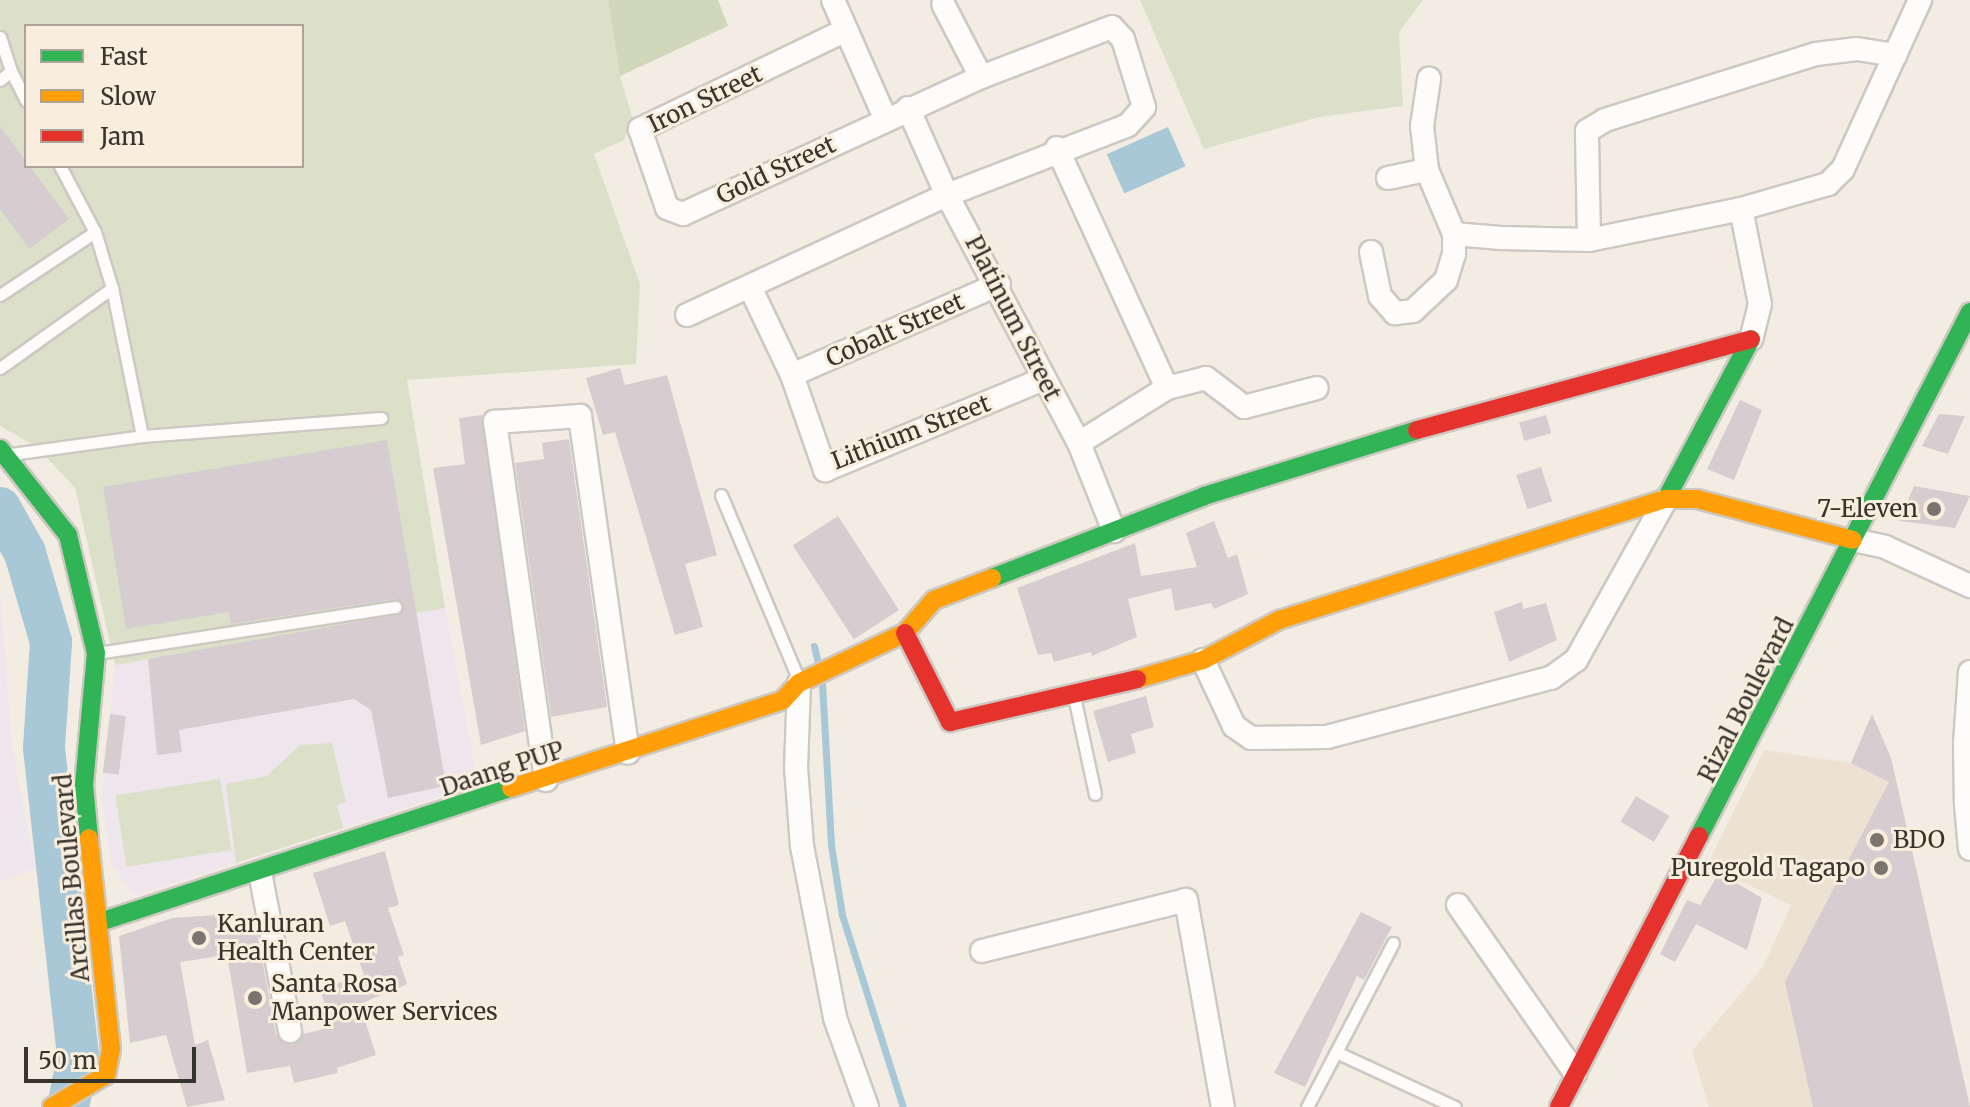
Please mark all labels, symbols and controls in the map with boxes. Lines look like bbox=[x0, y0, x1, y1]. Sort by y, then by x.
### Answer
legend bbox=[24, 24, 304, 168]
text: Fast bbox=[100, 41, 148, 72]
street label: Iron Street bbox=[643, 59, 767, 139]
text: Slow bbox=[100, 81, 156, 112]
text: Jam bbox=[100, 121, 145, 152]
street label: Gold Street bbox=[712, 130, 840, 210]
street label: Platinum Street bbox=[959, 231, 1067, 405]
street label: Cobalt Street bbox=[822, 287, 968, 373]
street label: Lithium Street bbox=[828, 388, 994, 476]
place label: 7-Eleven bbox=[1817, 495, 1918, 523]
marker: 7-Eleven bbox=[1925, 500, 1943, 518]
street label: Rizal Boulevard bbox=[1692, 613, 1800, 787]
street label: Daang PUP bbox=[437, 735, 567, 803]
street label: Arcillas Boulevard bbox=[49, 773, 95, 983]
place label: BDO bbox=[1893, 826, 1945, 854]
marker: BDO bbox=[1868, 831, 1886, 849]
place label: Puregold Tagapo bbox=[1671, 854, 1865, 882]
marker: Puregold Tagapo bbox=[1872, 859, 1890, 877]
place label: Kanluran Health Center bbox=[217, 910, 375, 966]
marker: Kanluran Health Center bbox=[188, 927, 210, 949]
place label: Santa Rosa Manpower Services bbox=[271, 970, 498, 1026]
marker: Santa Rosa Manpower Services bbox=[246, 989, 264, 1007]
scale bar bbox=[28, 1031, 200, 1081]
text: 50 m bbox=[38, 1045, 97, 1076]

